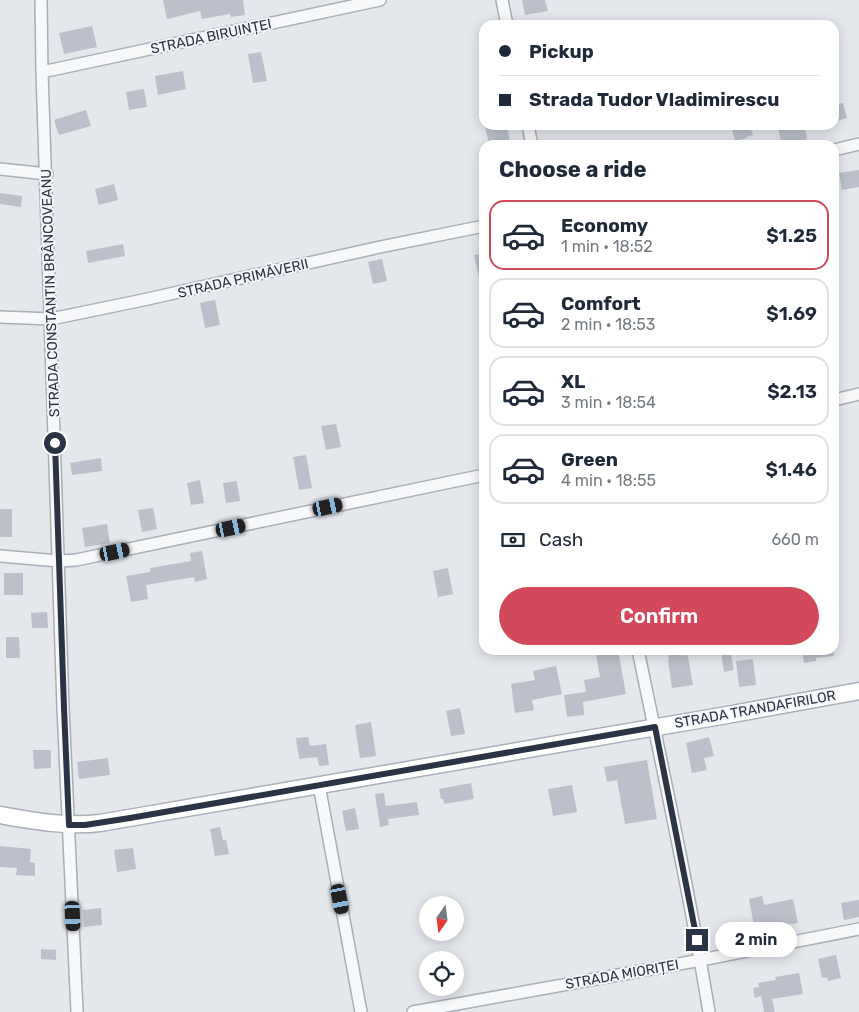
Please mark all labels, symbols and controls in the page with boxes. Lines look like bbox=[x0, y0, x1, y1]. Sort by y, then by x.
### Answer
street label: STRADA BIRUINȚEI bbox=[149, 15, 273, 58]
text: Pickup bbox=[529, 40, 594, 63]
text: Strada Tudor Vladimirescu bbox=[529, 88, 779, 111]
text: Choose a ride bbox=[499, 156, 646, 183]
street label: STRADA CONSTANTIN BRÂNCOVEANU bbox=[37, 169, 63, 417]
icon: car bbox=[501, 213, 546, 258]
text: Economy bbox=[561, 214, 648, 237]
text: $1.25 bbox=[766, 224, 817, 247]
text: 1 min · 18:52 bbox=[561, 237, 653, 256]
street label: STRADA PRIMĂVERII bbox=[176, 254, 310, 302]
icon: car bbox=[501, 291, 546, 336]
text: Comfort bbox=[561, 292, 641, 315]
text: $1.69 bbox=[766, 302, 817, 325]
text: 2 min · 18:53 bbox=[561, 315, 655, 334]
icon: car bbox=[501, 369, 546, 414]
text: XL bbox=[561, 370, 585, 393]
text: $2.13 bbox=[767, 380, 817, 403]
text: 3 min · 18:54 bbox=[561, 393, 656, 412]
route start bbox=[44, 432, 66, 454]
icon: car bbox=[501, 447, 546, 492]
text: Green bbox=[561, 448, 618, 471]
text: $1.46 bbox=[766, 458, 817, 481]
text: 4 min · 18:55 bbox=[561, 471, 656, 490]
car bbox=[311, 497, 344, 517]
car bbox=[214, 518, 247, 538]
icon: cash bbox=[499, 526, 527, 554]
text: Cash bbox=[539, 528, 583, 551]
text: 660 m bbox=[771, 530, 819, 549]
car bbox=[98, 542, 131, 562]
button: Confirm bbox=[499, 587, 819, 645]
street label: STRADA TRANDAFIRILOR bbox=[673, 687, 837, 732]
car bbox=[329, 883, 350, 915]
north arrow bbox=[419, 896, 464, 941]
map controls bbox=[419, 896, 464, 996]
car bbox=[64, 901, 81, 931]
callout: 2 min bbox=[714, 922, 797, 958]
route end bbox=[686, 929, 708, 951]
text: 2 min bbox=[735, 930, 777, 949]
button: locate bbox=[419, 951, 464, 996]
street label: STRADA MIORIȚEI bbox=[564, 956, 680, 993]

